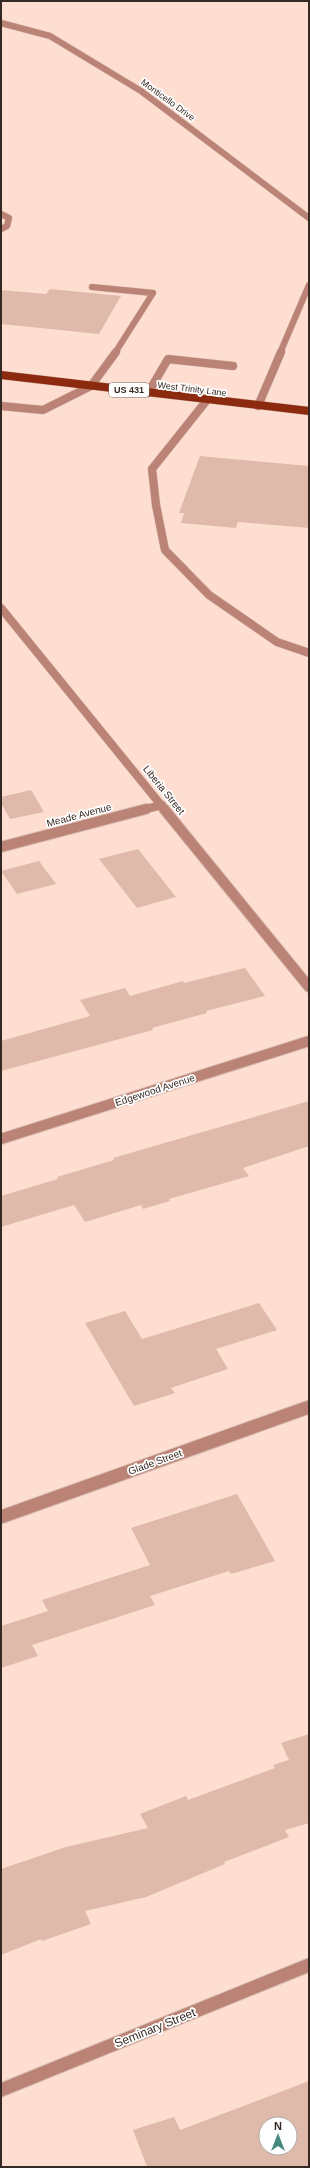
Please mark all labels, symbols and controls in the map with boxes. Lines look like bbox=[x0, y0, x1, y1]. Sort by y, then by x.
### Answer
street label: Monticello Drive bbox=[139, 77, 197, 123]
street label: West Trinity Lane bbox=[157, 380, 227, 398]
road number: US 431 bbox=[109, 383, 149, 397]
street label: Liberia Street bbox=[141, 763, 187, 817]
street label: Meade Avenue bbox=[45, 801, 113, 829]
street label: Edgewood Avenue bbox=[114, 1072, 197, 1108]
street label: Glade Street bbox=[127, 1447, 183, 1477]
street label: Seminary Street bbox=[112, 2005, 198, 2051]
north arrow bbox=[258, 2116, 298, 2156]
text: N bbox=[274, 2120, 282, 2132]

